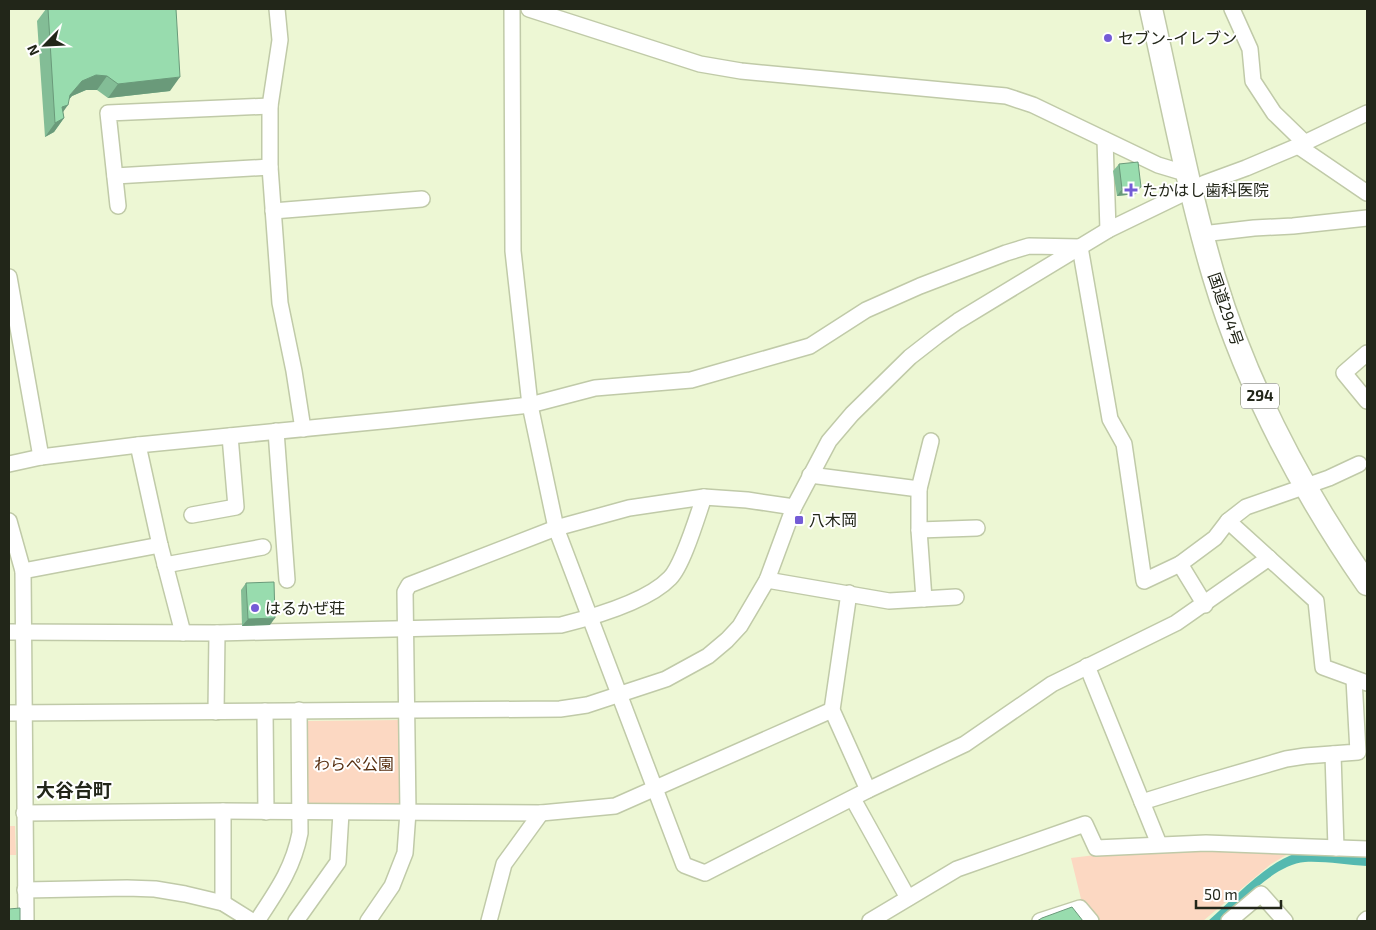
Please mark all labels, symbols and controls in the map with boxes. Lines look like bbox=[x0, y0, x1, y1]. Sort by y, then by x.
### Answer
north arrow bbox=[20, 20, 70, 70]
place label: セブン-イレブン bbox=[1118, 28, 1237, 47]
marker: セブン-イレブン bbox=[1102, 32, 1114, 44]
text: N bbox=[23, 42, 42, 59]
place label: たかはし歯科医院 bbox=[1142, 180, 1269, 199]
marker: たかはし歯科医院 bbox=[1124, 183, 1138, 197]
street label: 国道294号 bbox=[1205, 270, 1248, 348]
road number: 294 bbox=[1241, 384, 1279, 408]
place label: 八木岡 bbox=[809, 510, 857, 529]
marker: 八木岡 bbox=[793, 514, 805, 526]
place label: はるかぜ荘 bbox=[265, 598, 345, 617]
marker: はるかぜ荘 bbox=[249, 602, 261, 614]
park label: わらぺ公園 bbox=[314, 754, 394, 773]
district label: 大谷台町 bbox=[36, 778, 112, 801]
scale bar bbox=[1196, 878, 1281, 910]
text: 50 m bbox=[1204, 885, 1238, 903]

